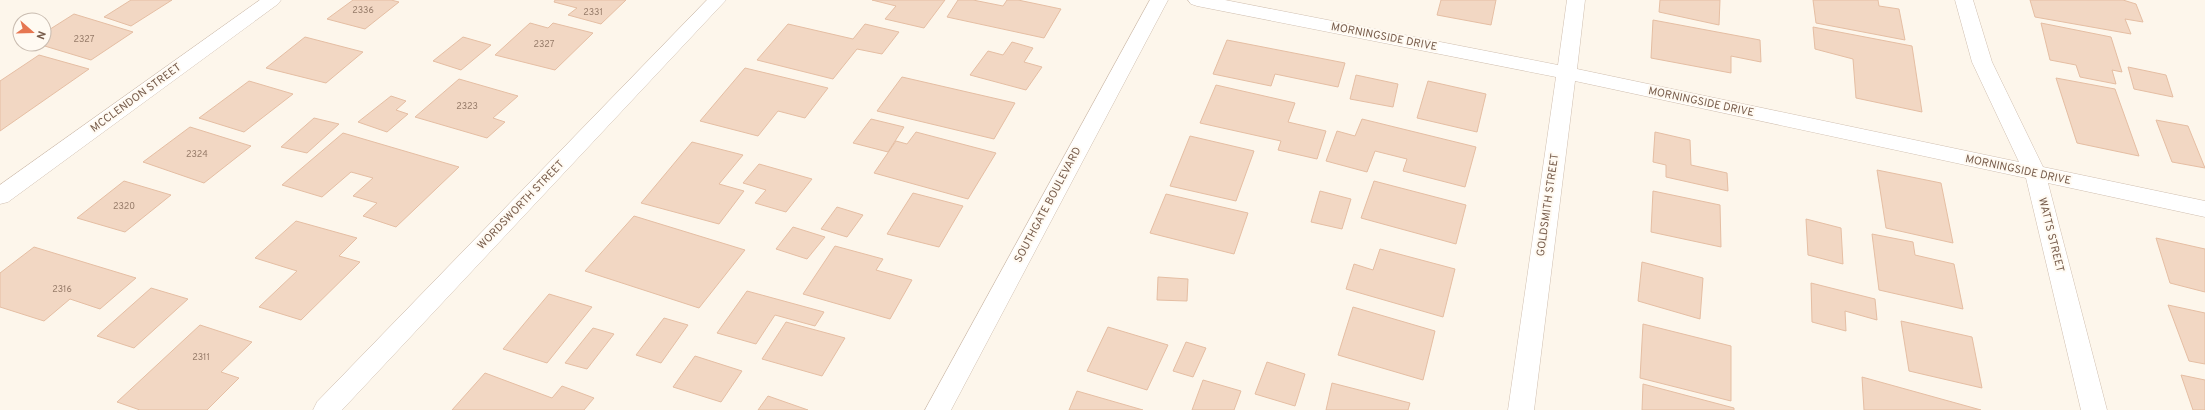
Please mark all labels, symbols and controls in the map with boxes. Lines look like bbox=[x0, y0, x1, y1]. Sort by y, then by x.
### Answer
house number: 2336 bbox=[352, 5, 374, 16]
house number: 2331 bbox=[583, 7, 603, 18]
north arrow bbox=[12, 12, 52, 52]
street label: MORNINGSIDE DRIVE bbox=[1330, 20, 1438, 54]
text: N bbox=[33, 29, 48, 41]
house number: 2327 bbox=[74, 34, 95, 45]
house number: 2327 bbox=[534, 39, 555, 50]
street label: MCCLENDON STREET bbox=[88, 60, 184, 136]
street label: MORNINGSIDE DRIVE bbox=[1647, 84, 1755, 120]
house number: 2323 bbox=[456, 101, 478, 112]
street label: SOUTHGATE BOULEVARD bbox=[1012, 145, 1084, 265]
house number: 2324 bbox=[186, 149, 208, 160]
street label: MORNINGSIDE DRIVE bbox=[1964, 152, 2072, 188]
street label: GOLDSMITH STREET bbox=[1534, 153, 1562, 257]
street label: WORDSWORTH STREET bbox=[475, 157, 567, 253]
street label: WATTS STREET bbox=[2035, 196, 2067, 274]
house number: 2320 bbox=[113, 201, 135, 212]
house number: 2316 bbox=[52, 284, 72, 295]
house number: 2311 bbox=[192, 352, 210, 363]

